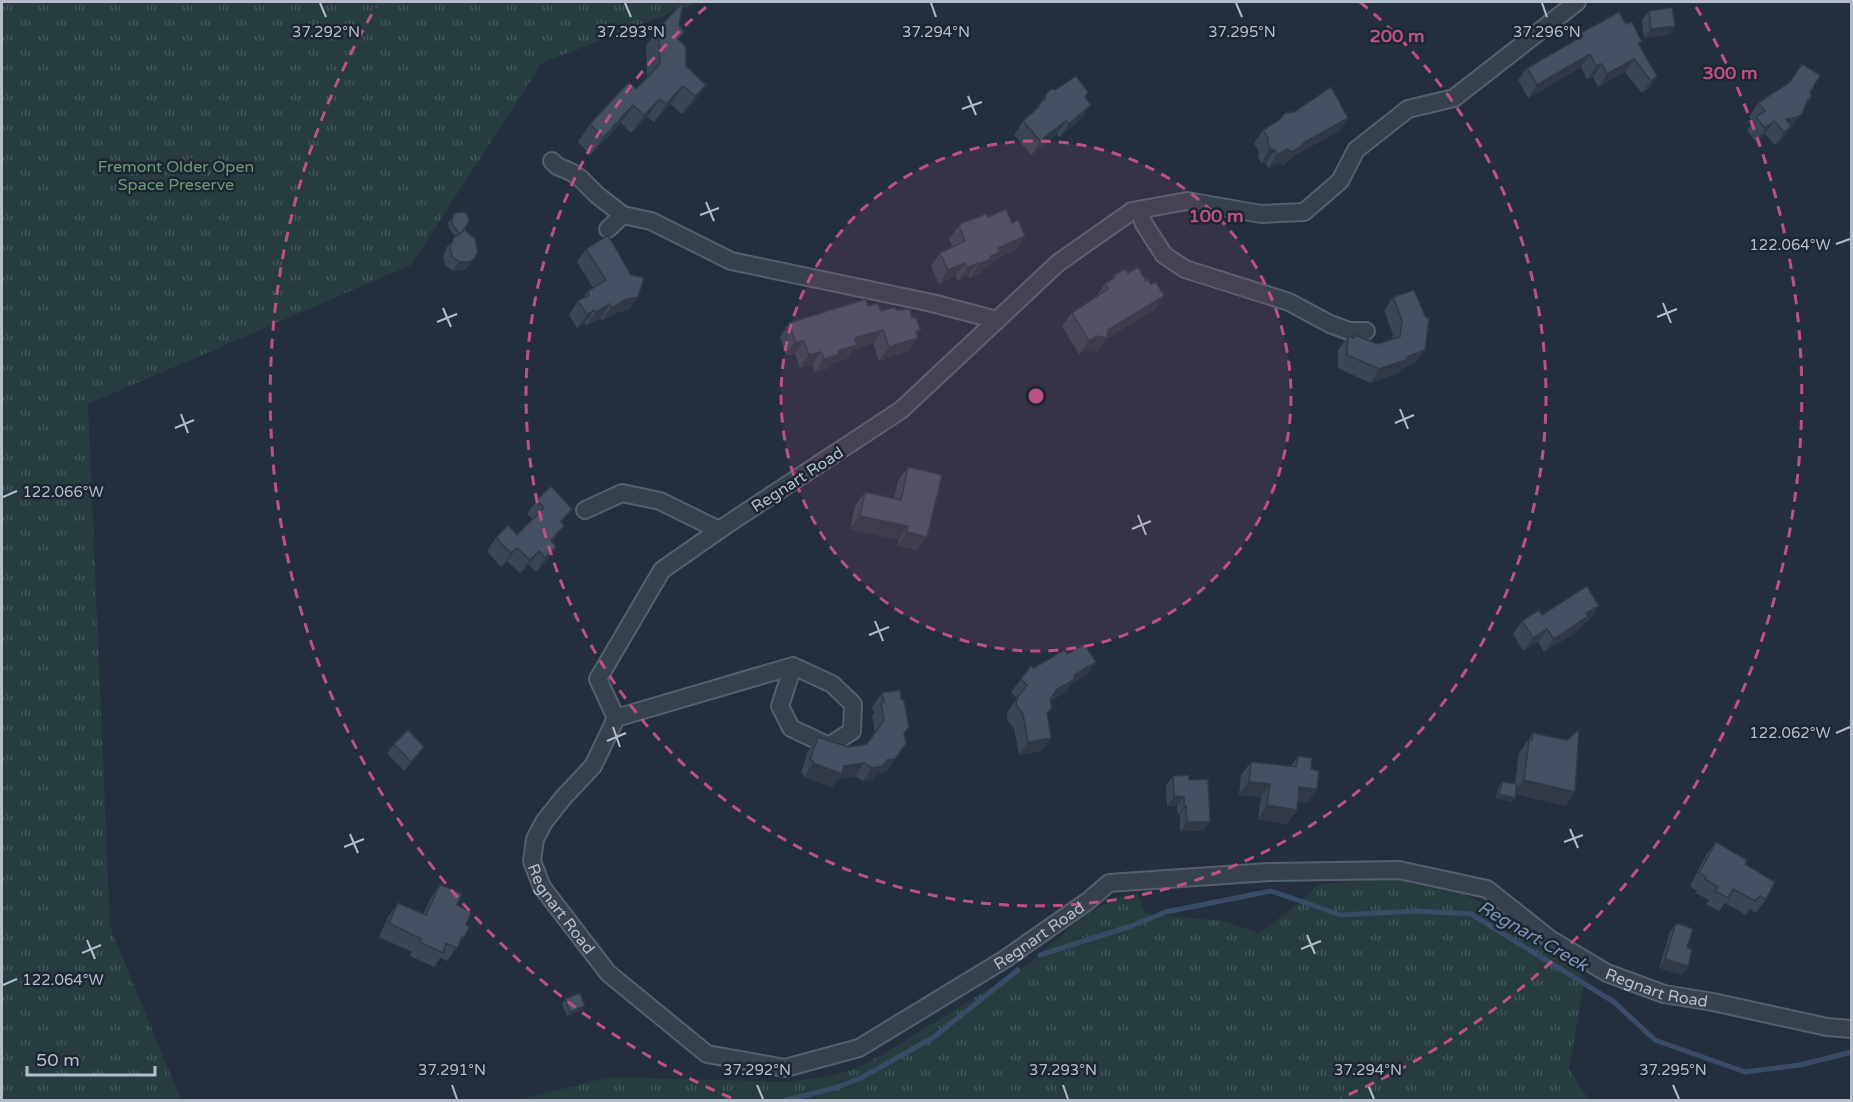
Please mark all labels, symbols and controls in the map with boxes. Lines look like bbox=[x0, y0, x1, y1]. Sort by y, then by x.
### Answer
text: 37.292°N bbox=[292, 23, 360, 41]
text: 37.293°N bbox=[597, 23, 665, 41]
text: 37.294°N bbox=[902, 23, 970, 41]
text: 37.295°N bbox=[1208, 23, 1276, 41]
text: 37.296°N bbox=[1513, 23, 1581, 41]
text: 200 m bbox=[1369, 25, 1425, 47]
text: 300 m bbox=[1702, 62, 1758, 84]
park label: Fremont Older Open Space Preserve bbox=[98, 157, 254, 195]
text: 100 m bbox=[1188, 205, 1244, 227]
text: 122.064°W bbox=[1749, 236, 1831, 254]
centre of rings bbox=[1026, 386, 1046, 406]
street label: Regnart Road bbox=[748, 443, 847, 517]
text: 122.066°W bbox=[22, 483, 104, 501]
text: 122.062°W bbox=[1749, 724, 1831, 742]
street label: Regnart Road bbox=[523, 861, 599, 958]
water label: Regnart Creek bbox=[1474, 896, 1593, 977]
street label: Regnart Road bbox=[990, 898, 1089, 975]
street label: Regnart Road bbox=[1602, 964, 1709, 1012]
text: 122.064°W bbox=[22, 971, 104, 989]
scale bar bbox=[27, 1039, 154, 1077]
text: 50 m bbox=[36, 1049, 80, 1071]
text: 37.291°N bbox=[418, 1061, 486, 1079]
text: 37.292°N bbox=[723, 1061, 791, 1079]
text: 37.293°N bbox=[1029, 1061, 1097, 1079]
text: 37.294°N bbox=[1334, 1061, 1402, 1079]
text: 37.295°N bbox=[1639, 1061, 1707, 1079]

